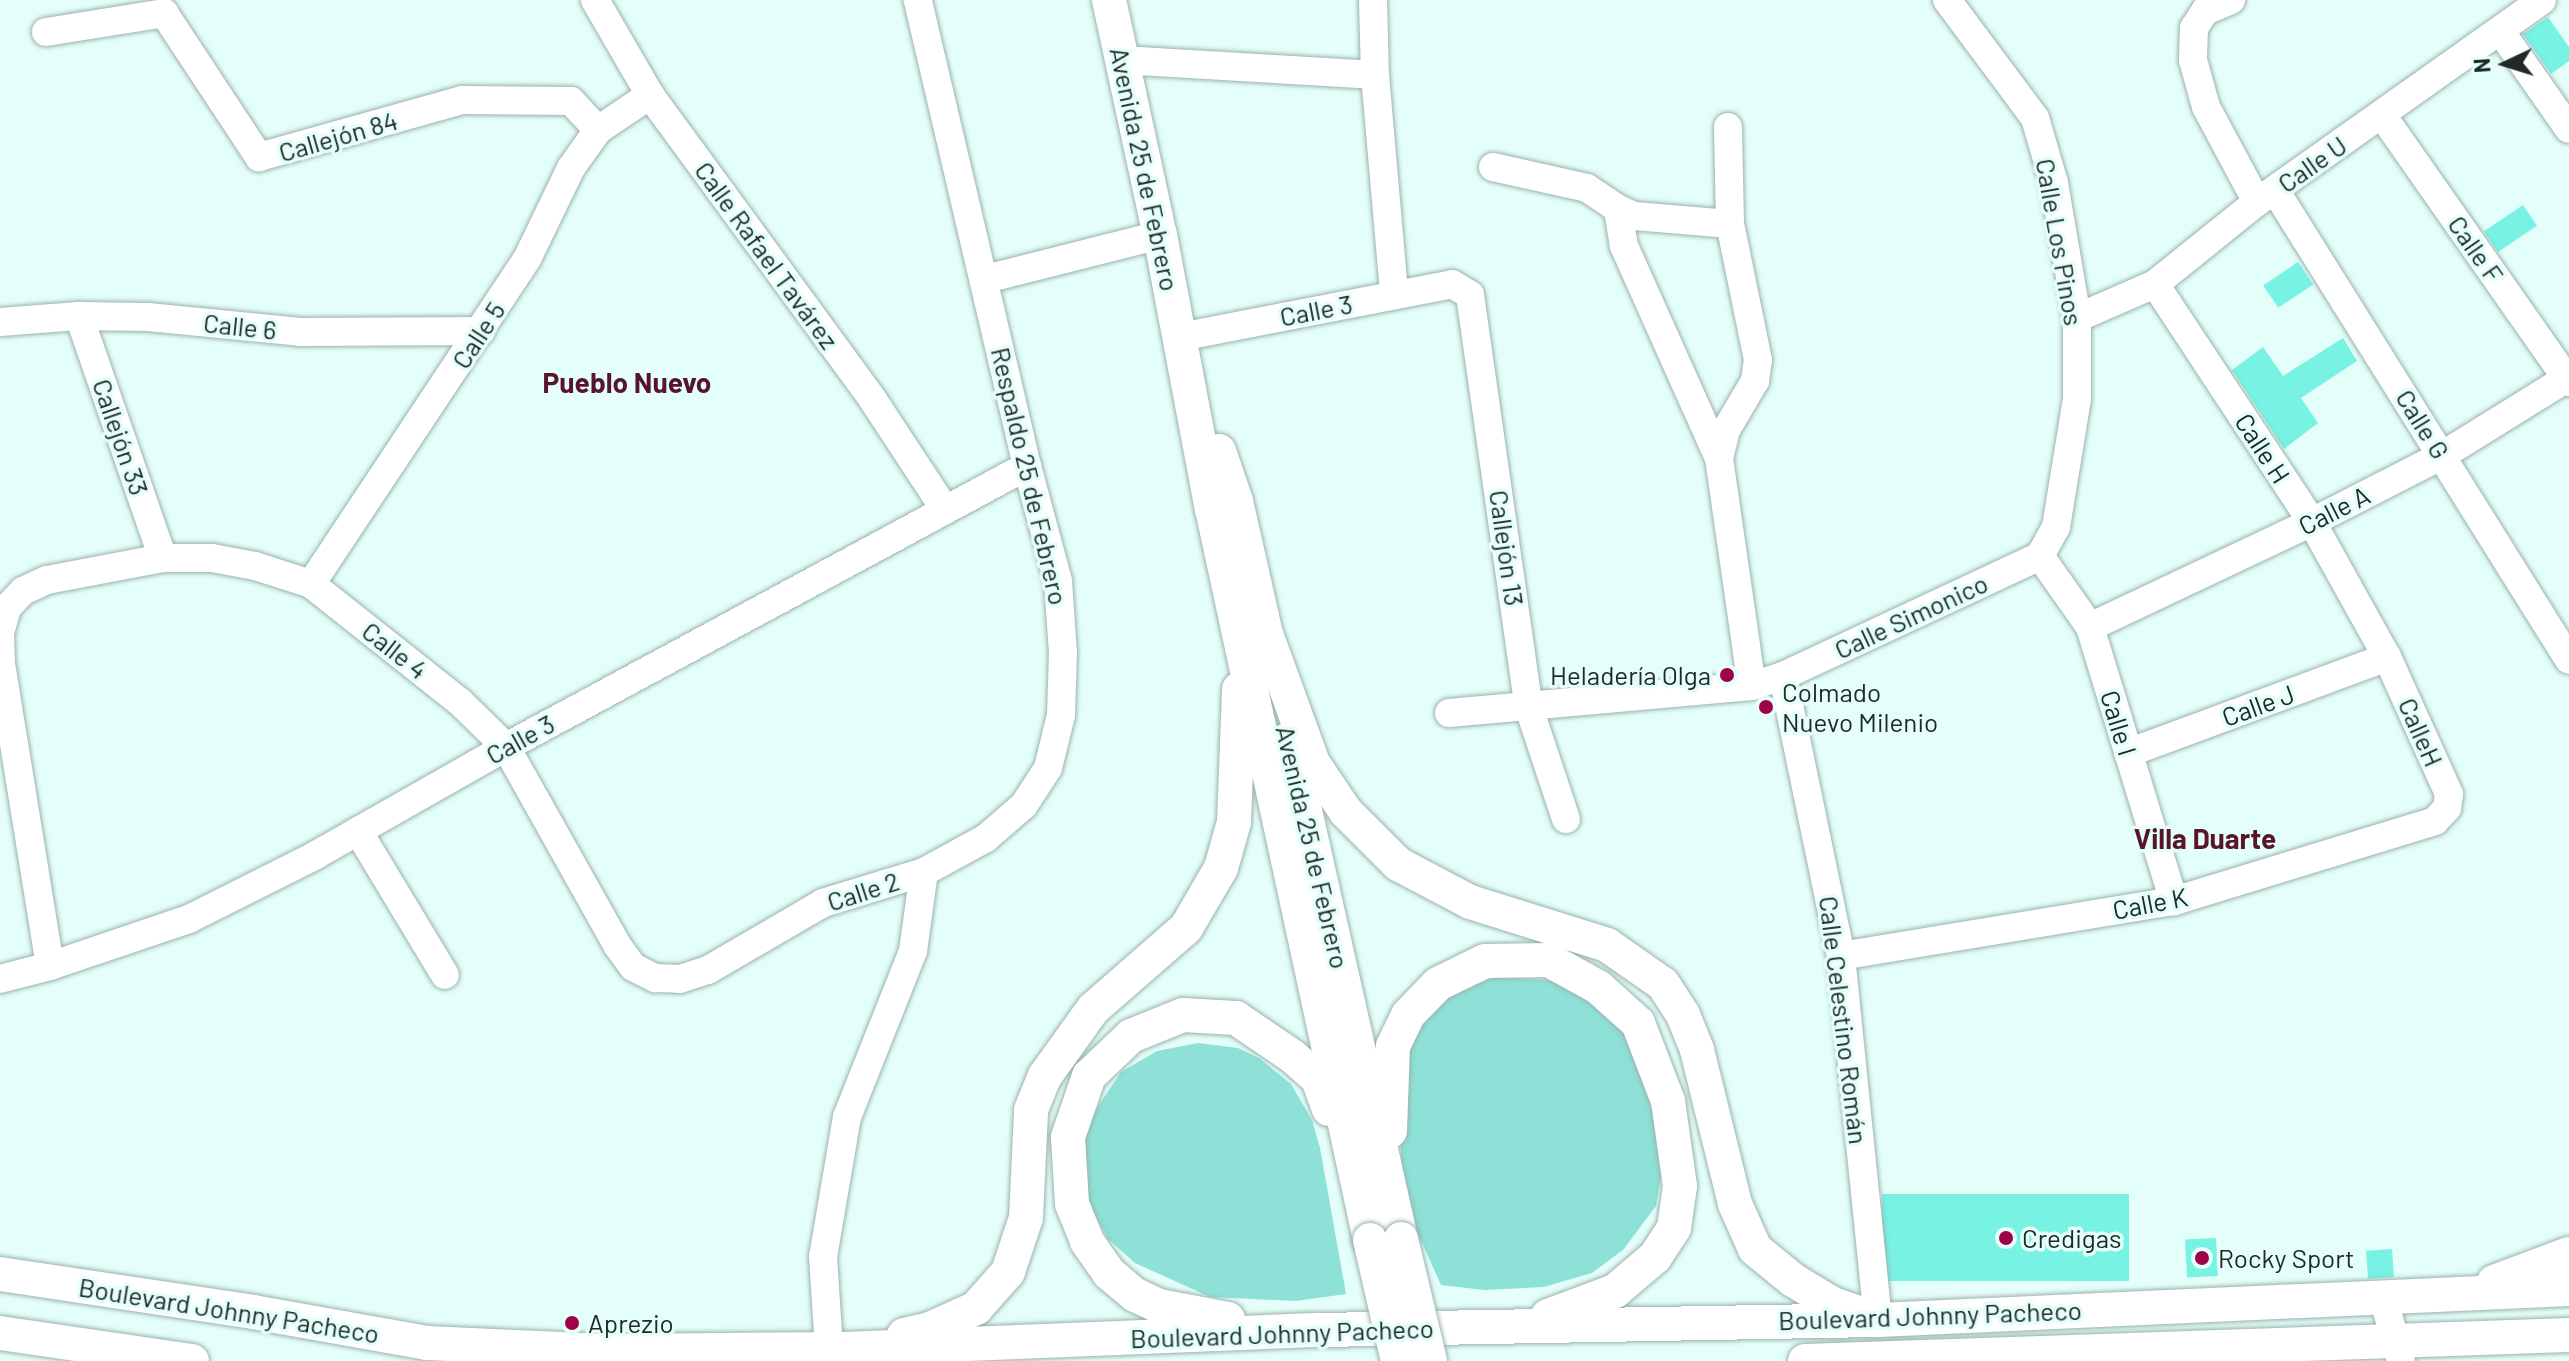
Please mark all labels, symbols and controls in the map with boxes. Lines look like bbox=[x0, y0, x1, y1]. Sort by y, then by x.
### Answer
north arrow bbox=[2465, 24, 2545, 104]
street label: Avenida 25 de Febrero bbox=[1104, 44, 1186, 294]
text: N bbox=[2468, 57, 2495, 74]
street label: Callejón 84 bbox=[275, 104, 401, 168]
street label: Calle U bbox=[2272, 129, 2352, 199]
street label: Calle Rafael Tavárez bbox=[689, 155, 845, 355]
street label: Calle Los Pinos bbox=[2030, 156, 2090, 328]
street label: Calle F bbox=[2442, 209, 2510, 289]
street label: Calle 3 bbox=[1277, 288, 1355, 332]
street label: Calle 5 bbox=[445, 296, 511, 374]
street label: Calle 6 bbox=[202, 307, 278, 345]
street label: Respaldo 25 de Febrero bbox=[985, 344, 1075, 608]
district label: Pueblo Nuevo bbox=[543, 365, 711, 399]
street label: Callejón 33 bbox=[87, 375, 155, 499]
street label: Calle G bbox=[2390, 384, 2456, 464]
street label: Calle H bbox=[2229, 407, 2297, 489]
street label: Calle A bbox=[2293, 479, 2375, 541]
street label: Callejón 13 bbox=[1483, 488, 1531, 608]
street label: Calle Simonico bbox=[1829, 567, 1993, 665]
street label: Calle 4 bbox=[356, 615, 434, 685]
place label: Heladería Olga bbox=[1550, 659, 1711, 691]
marker: Heladería Olga bbox=[1718, 666, 1736, 684]
place label: Colmado Nuevo Milenio bbox=[1782, 676, 1938, 738]
street label: Calle J bbox=[2217, 678, 2299, 732]
street label: Calle I bbox=[2094, 687, 2144, 759]
street label: CalleH bbox=[2392, 693, 2450, 771]
marker: Colmado Nuevo Milenio bbox=[1757, 698, 1775, 716]
street label: Calle 3 bbox=[480, 708, 560, 770]
street label: Avenida 25 de Febrero bbox=[1270, 722, 1356, 972]
district label: Villa Duarte bbox=[2134, 821, 2276, 855]
street label: Calle 2 bbox=[823, 865, 903, 917]
street label: Calle K bbox=[2110, 880, 2190, 926]
street label: Calle Celestino Román bbox=[1813, 894, 1875, 1146]
place label: Credigas bbox=[2022, 1222, 2122, 1254]
marker: Credigas bbox=[1997, 1229, 2015, 1247]
place label: Rocky Sport bbox=[2218, 1242, 2355, 1274]
marker: Rocky Sport bbox=[2193, 1249, 2211, 1267]
street label: Boulevard Johnny Pacheco bbox=[77, 1271, 381, 1349]
street label: Boulevard Johnny Pacheco bbox=[1778, 1294, 2082, 1336]
place label: Aprezio bbox=[588, 1307, 674, 1339]
street label: Boulevard Johnny Pacheco bbox=[1130, 1312, 1434, 1354]
marker: Aprezio bbox=[563, 1314, 581, 1332]

